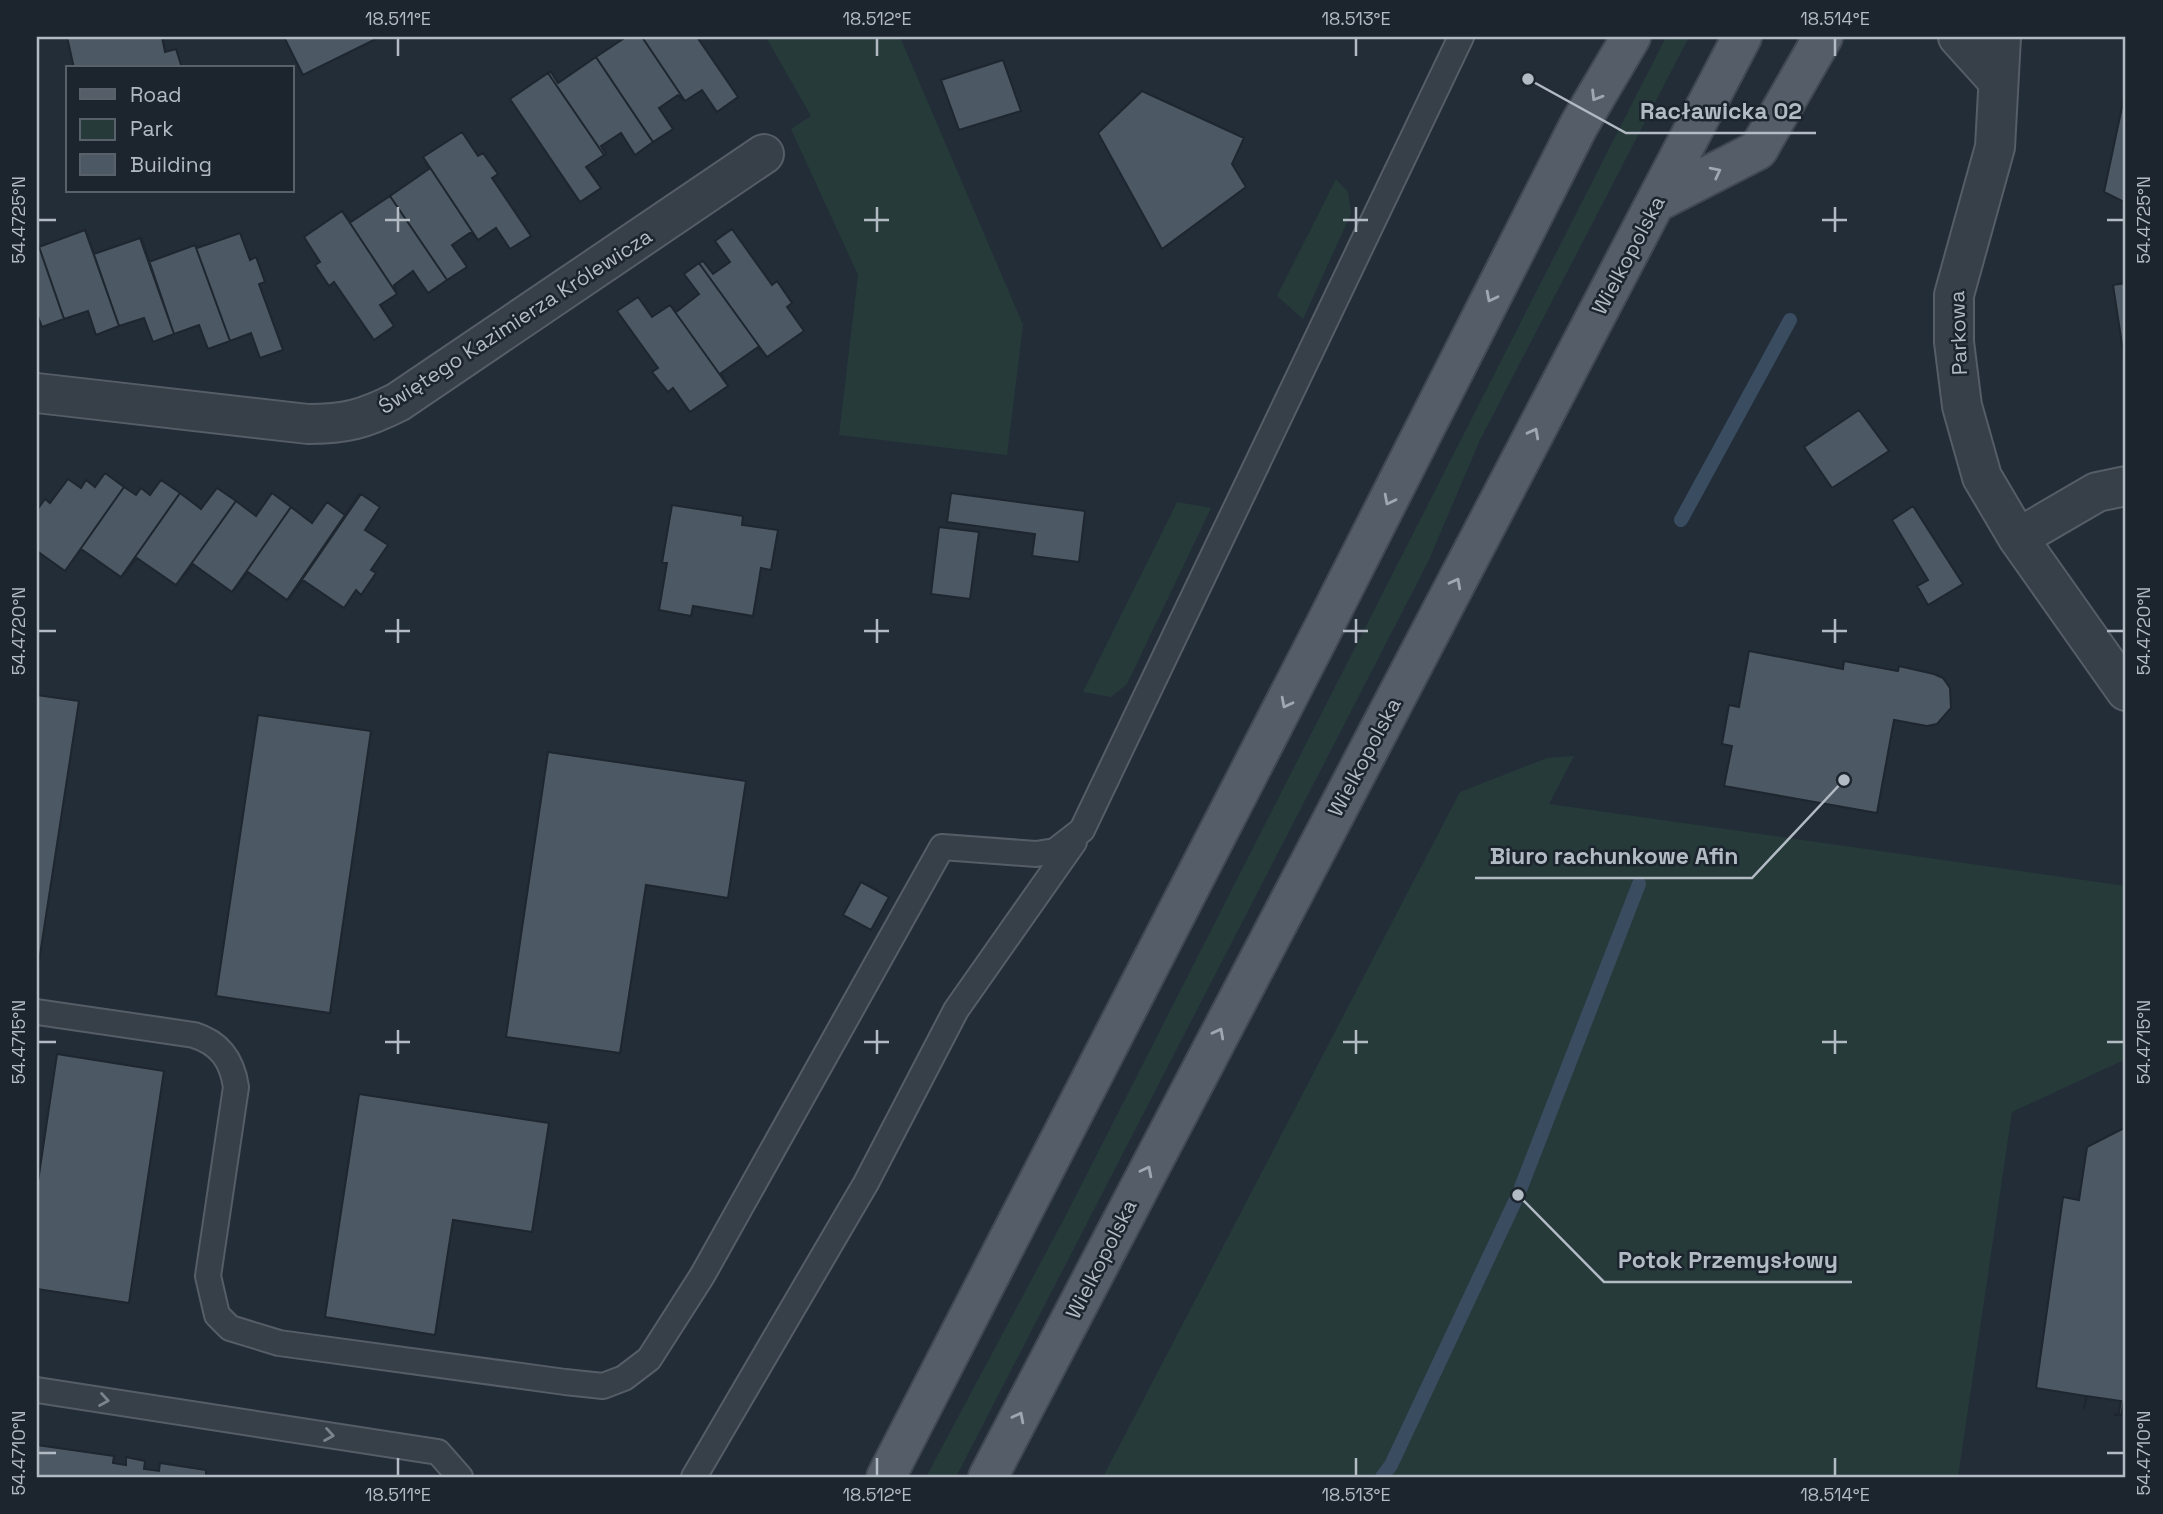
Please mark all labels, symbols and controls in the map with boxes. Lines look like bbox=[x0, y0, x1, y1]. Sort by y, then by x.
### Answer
text: 18.511°E bbox=[365, 7, 431, 30]
text: 18.512°E bbox=[842, 7, 912, 30]
text: 18.513°E bbox=[1321, 7, 1391, 30]
text: 18.514°E bbox=[1800, 7, 1870, 30]
legend bbox=[66, 66, 294, 192]
text: Road bbox=[130, 81, 182, 108]
one-way arrow bbox=[1591, 88, 1604, 101]
callout: Racławicka 02 bbox=[1626, 89, 1816, 133]
text: Racławicka 02 bbox=[1640, 96, 1802, 126]
text: Park bbox=[130, 115, 174, 142]
text: Building bbox=[130, 151, 212, 178]
one-way arrow bbox=[1709, 167, 1721, 180]
text: 54.4725°N bbox=[7, 176, 30, 264]
text: 54.4725°N bbox=[2132, 176, 2155, 264]
street label: Wielkopolska bbox=[1585, 191, 1671, 319]
street label: Świętego Kazimierza Królewicza bbox=[373, 222, 657, 420]
one-way arrow bbox=[1486, 290, 1500, 303]
street label: Parkowa bbox=[1943, 290, 1973, 376]
one-way arrow bbox=[1526, 428, 1540, 440]
one-way arrow bbox=[1383, 493, 1397, 505]
one-way arrow bbox=[1447, 578, 1461, 590]
text: 54.4720°N bbox=[7, 587, 30, 675]
text: 54.4720°N bbox=[2132, 587, 2155, 675]
street label: Wielkopolska bbox=[1321, 693, 1407, 821]
one-way arrow bbox=[1280, 696, 1294, 708]
callout: Biuro rachunkowe Afin bbox=[1475, 834, 1752, 878]
text: Biuro rachunkowe Afin bbox=[1490, 841, 1738, 871]
text: 54.4715°N bbox=[7, 1000, 30, 1084]
text: 54.4715°N bbox=[2132, 1000, 2155, 1084]
one-way arrow bbox=[1211, 1027, 1225, 1040]
one-way arrow bbox=[1138, 1166, 1152, 1179]
street label: Wielkopolska bbox=[1059, 1195, 1143, 1323]
callout: Potok Przemysłowy bbox=[1604, 1238, 1852, 1282]
text: Potok Przemysłowy bbox=[1618, 1245, 1838, 1275]
one-way arrow bbox=[98, 1392, 110, 1407]
text: 54.4710°N bbox=[7, 1410, 30, 1496]
text: 54.4710°N bbox=[2132, 1410, 2155, 1496]
one-way arrow bbox=[1011, 1412, 1024, 1424]
one-way arrow bbox=[323, 1427, 335, 1442]
text: 18.511°E bbox=[365, 1483, 431, 1506]
text: 18.512°E bbox=[842, 1483, 912, 1506]
text: 18.513°E bbox=[1321, 1483, 1391, 1506]
text: 18.514°E bbox=[1800, 1483, 1870, 1506]

